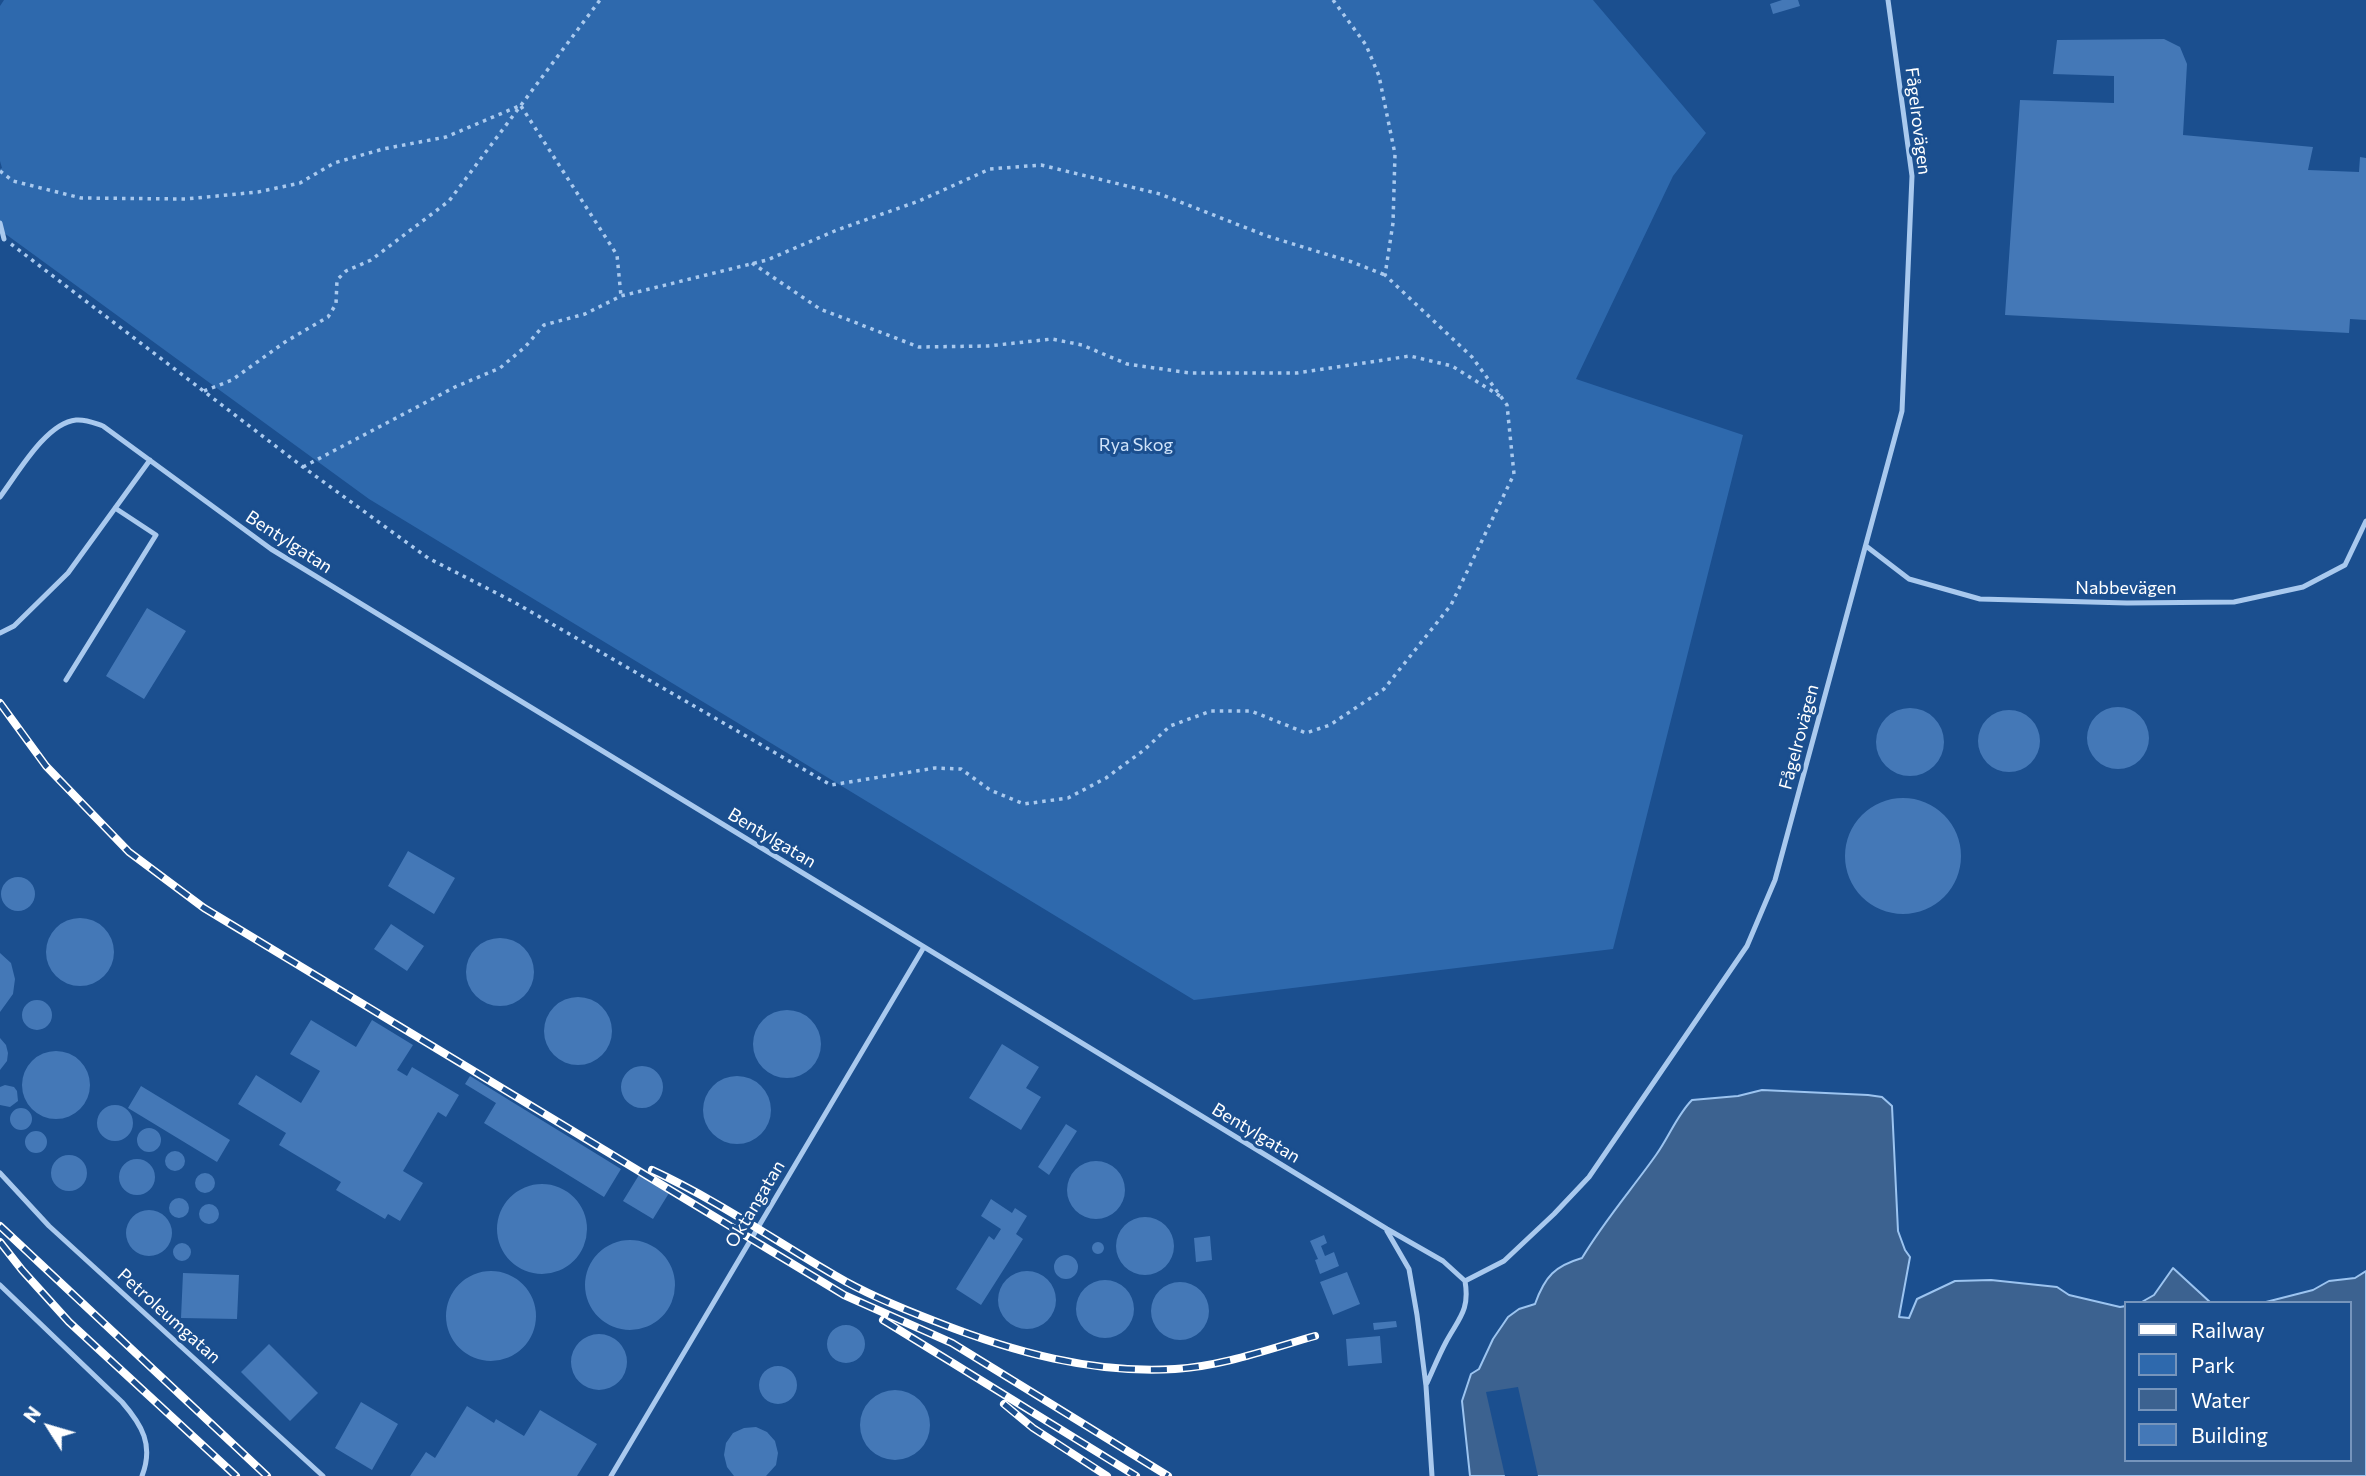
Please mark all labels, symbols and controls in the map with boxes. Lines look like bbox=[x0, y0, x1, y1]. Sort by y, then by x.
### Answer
street label: Fågelrovägen bbox=[1901, 66, 1935, 176]
park label: Rya Skog bbox=[1099, 434, 1173, 456]
street label: Bentylgatan bbox=[242, 506, 336, 578]
street label: Nabbevägen bbox=[2075, 577, 2177, 599]
street label: Fågelrovägen bbox=[1775, 682, 1823, 792]
street label: Bentylgatan bbox=[724, 803, 820, 873]
street label: Bentylgatan bbox=[1208, 1098, 1304, 1168]
street label: Oktangatan bbox=[721, 1157, 789, 1251]
street label: Petroleumgatan bbox=[113, 1264, 225, 1368]
legend bbox=[2124, 1301, 2352, 1462]
text: Railway bbox=[2191, 1317, 2265, 1342]
text: Park bbox=[2191, 1352, 2235, 1377]
text: Water bbox=[2191, 1387, 2250, 1412]
north arrow bbox=[14, 1392, 84, 1462]
text: N bbox=[18, 1401, 45, 1427]
text: Building bbox=[2191, 1422, 2268, 1447]

